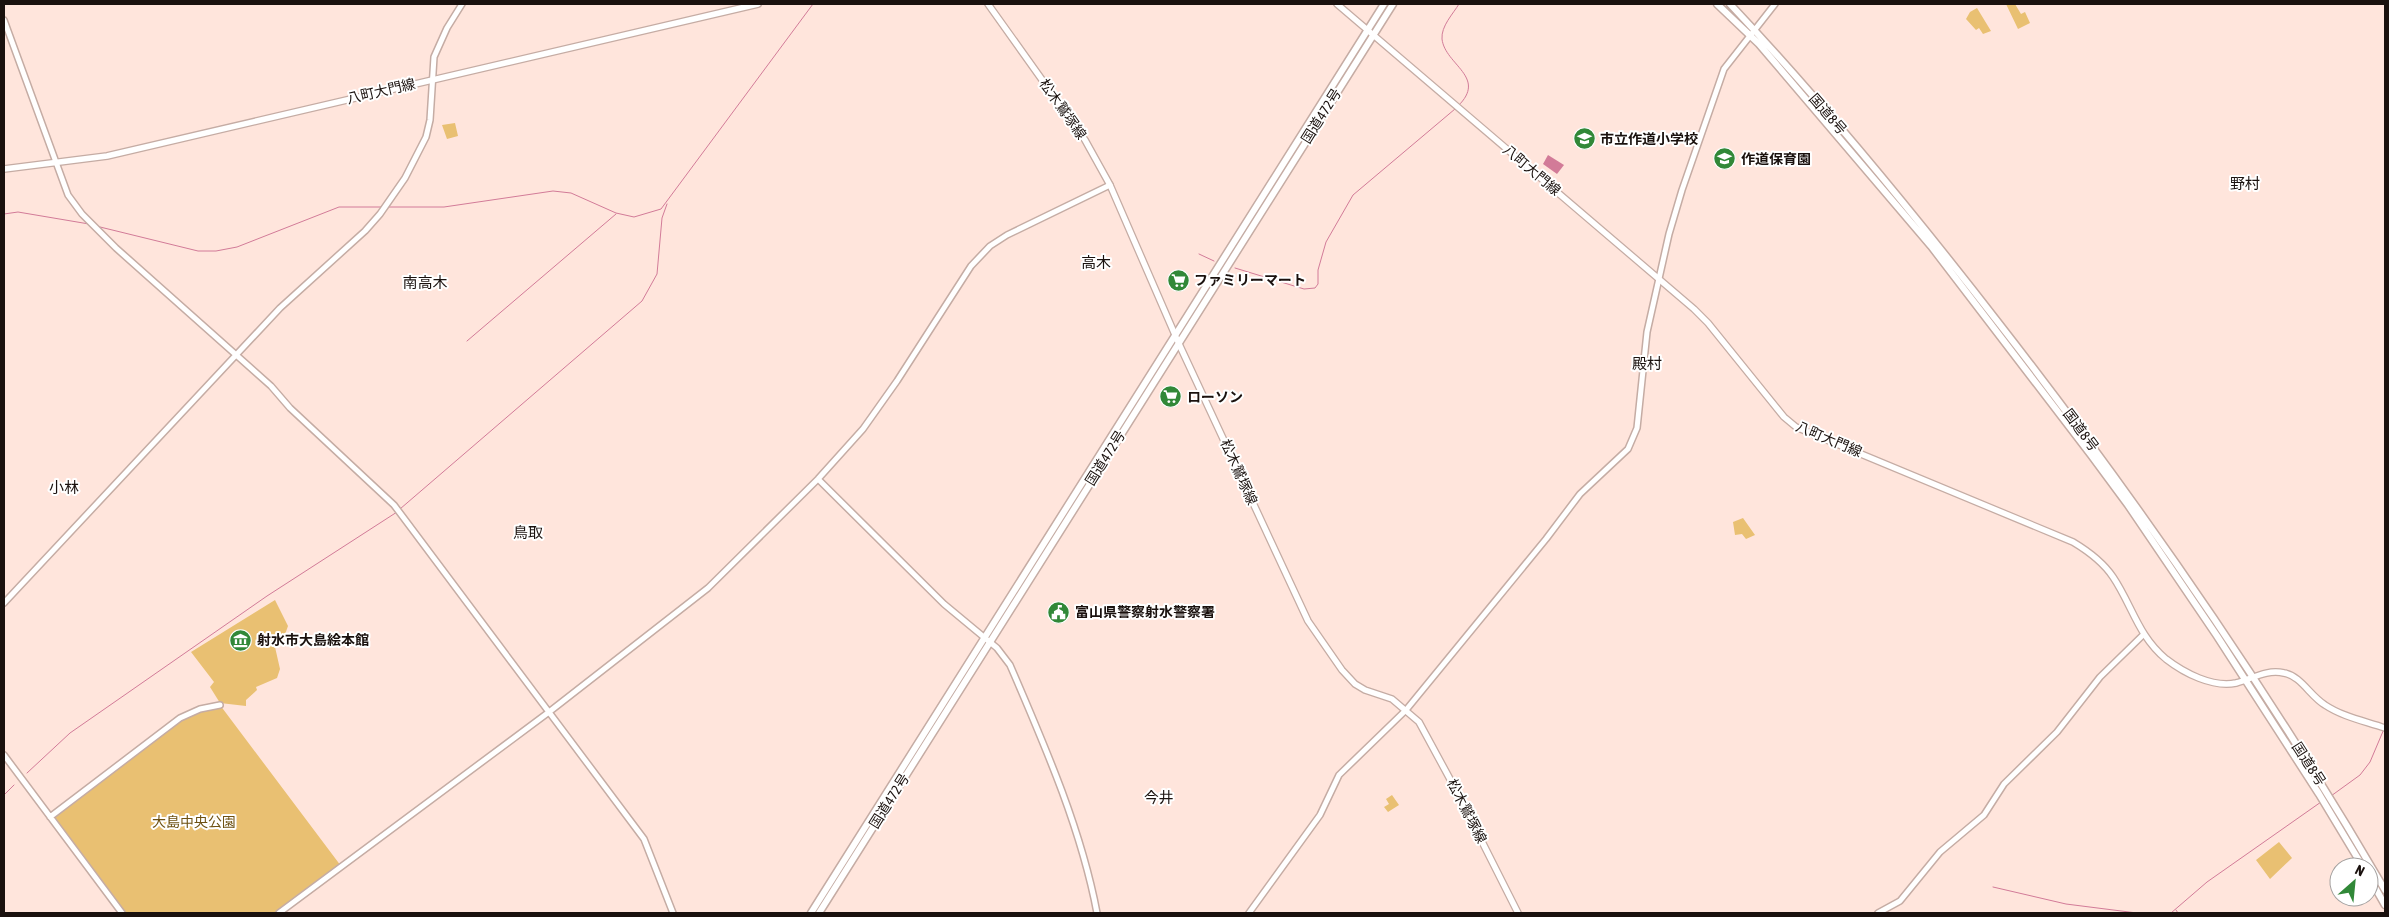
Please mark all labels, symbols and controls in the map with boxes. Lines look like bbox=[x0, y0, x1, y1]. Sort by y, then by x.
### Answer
street label: 八町大門線 bbox=[345, 75, 417, 107]
street label: 松木鷲塚線 bbox=[1036, 76, 1090, 142]
street label: 国道472号 bbox=[1298, 86, 1344, 146]
street label: 国道8号 bbox=[1806, 90, 1850, 138]
school or university icon: 市立作道小学校 bbox=[1572, 127, 1596, 151]
place label: 市立作道小学校 bbox=[1600, 131, 1698, 147]
street label: 八町大門線 bbox=[1500, 141, 1564, 199]
school or university icon: 作道保育園 bbox=[1713, 147, 1737, 171]
place label: 作道保育園 bbox=[1741, 151, 1811, 167]
district label: 野村 bbox=[2230, 175, 2260, 192]
district label: 高木 bbox=[1081, 254, 1111, 271]
supermarket icon: ファミリーマート bbox=[1166, 268, 1190, 292]
place label: ファミリーマート bbox=[1194, 272, 1306, 288]
district label: 南高木 bbox=[402, 274, 448, 291]
district label: 殿村 bbox=[1632, 355, 1662, 372]
supermarket icon: ローソン bbox=[1159, 385, 1183, 409]
place label: ローソン bbox=[1187, 389, 1243, 405]
street label: 国道8号 bbox=[2060, 406, 2102, 454]
street label: 八町大門線 bbox=[1794, 418, 1864, 460]
street label: 国道472号 bbox=[1082, 428, 1128, 488]
street label: 松木鷲塚線 bbox=[1217, 437, 1261, 507]
district label: 小林 bbox=[49, 479, 79, 496]
district label: 鳥取 bbox=[513, 524, 543, 541]
public building icon: 富山県警察射水警察署 bbox=[1047, 600, 1071, 624]
place label: 富山県警察射水警察署 bbox=[1075, 604, 1215, 620]
museum icon: 射水市大島絵本館 bbox=[229, 628, 253, 652]
place label: 射水市大島絵本館 bbox=[257, 632, 369, 648]
street label: 国道8号 bbox=[2289, 739, 2329, 789]
street label: 国道472号 bbox=[866, 771, 912, 831]
street label: 松木鷲塚線 bbox=[1444, 776, 1490, 846]
district label: 今井 bbox=[1144, 789, 1174, 806]
park label: 大島中央公園 bbox=[152, 814, 236, 830]
north arrow bbox=[2329, 857, 2379, 907]
text: N bbox=[2353, 861, 2367, 879]

